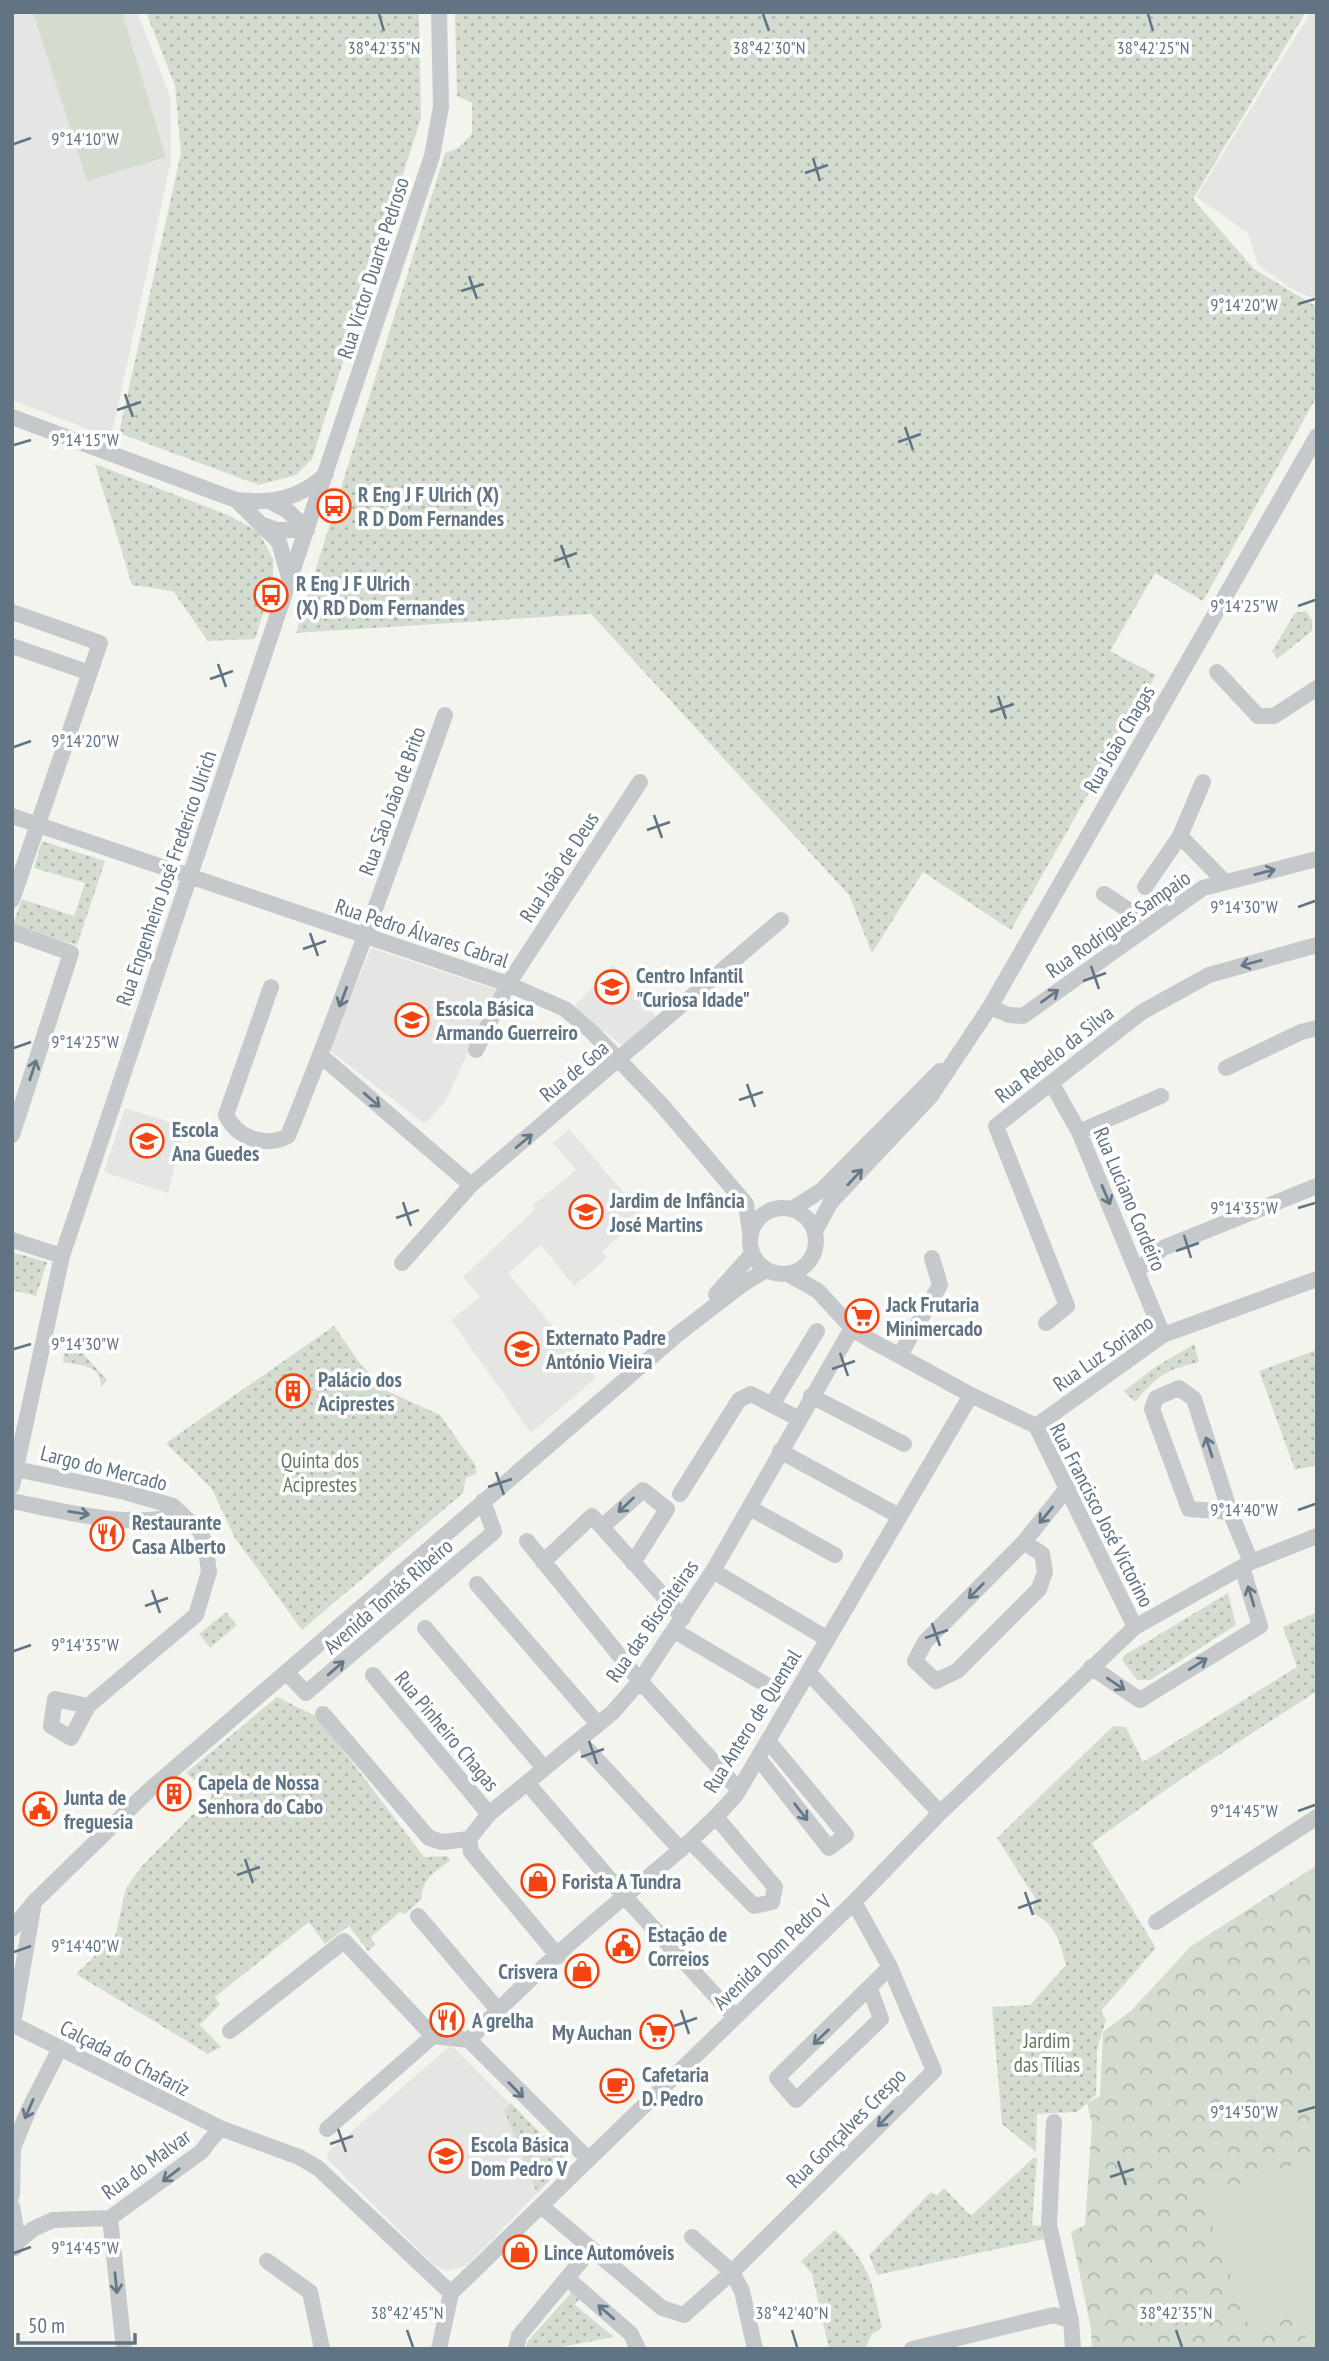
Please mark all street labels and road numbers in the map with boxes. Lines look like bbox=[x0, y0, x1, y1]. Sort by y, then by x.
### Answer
street label: Rua Victor Duarte Pedroso bbox=[331, 174, 415, 362]
street label: Rua João Chagas bbox=[1077, 680, 1161, 798]
street label: Rua São João de Brito bbox=[353, 723, 431, 879]
street label: Rua Engenheiro José Frederico Ulrich bbox=[110, 747, 222, 1009]
street label: Rua João de Deus bbox=[513, 807, 605, 927]
street label: Rua Rodrigues Sampaio bbox=[1040, 864, 1196, 984]
street label: Rua Pedro Álvares Cabral bbox=[332, 892, 512, 974]
street label: Rua Rebelo da Silva bbox=[989, 999, 1119, 1109]
street label: Rua de Goa bbox=[534, 1034, 614, 1108]
street label: Rua Luciano Cordeiro bbox=[1088, 1123, 1172, 1275]
street label: Rua Luz Soriano bbox=[1048, 1309, 1158, 1397]
street label: Rua Francisco José Victorino bbox=[1044, 1419, 1160, 1611]
street label: Largo do Mercado bbox=[38, 1439, 170, 1497]
street label: Avenida Tomás Ribeiro bbox=[318, 1532, 458, 1660]
street label: Rua das Biscoiteiras bbox=[600, 1554, 704, 1688]
street label: Rua Antero de Quental bbox=[697, 1644, 807, 1798]
street label: Rua Pinheiro Chagas bbox=[389, 1665, 505, 1797]
street label: Avenida Dom Pedro V bbox=[707, 1888, 837, 2016]
street label: Calçada do Chafariz bbox=[56, 2014, 194, 2102]
street label: Rua Gonçalves Crespo bbox=[780, 2062, 912, 2194]
street label: Rua do Malvar bbox=[96, 2122, 196, 2205]

